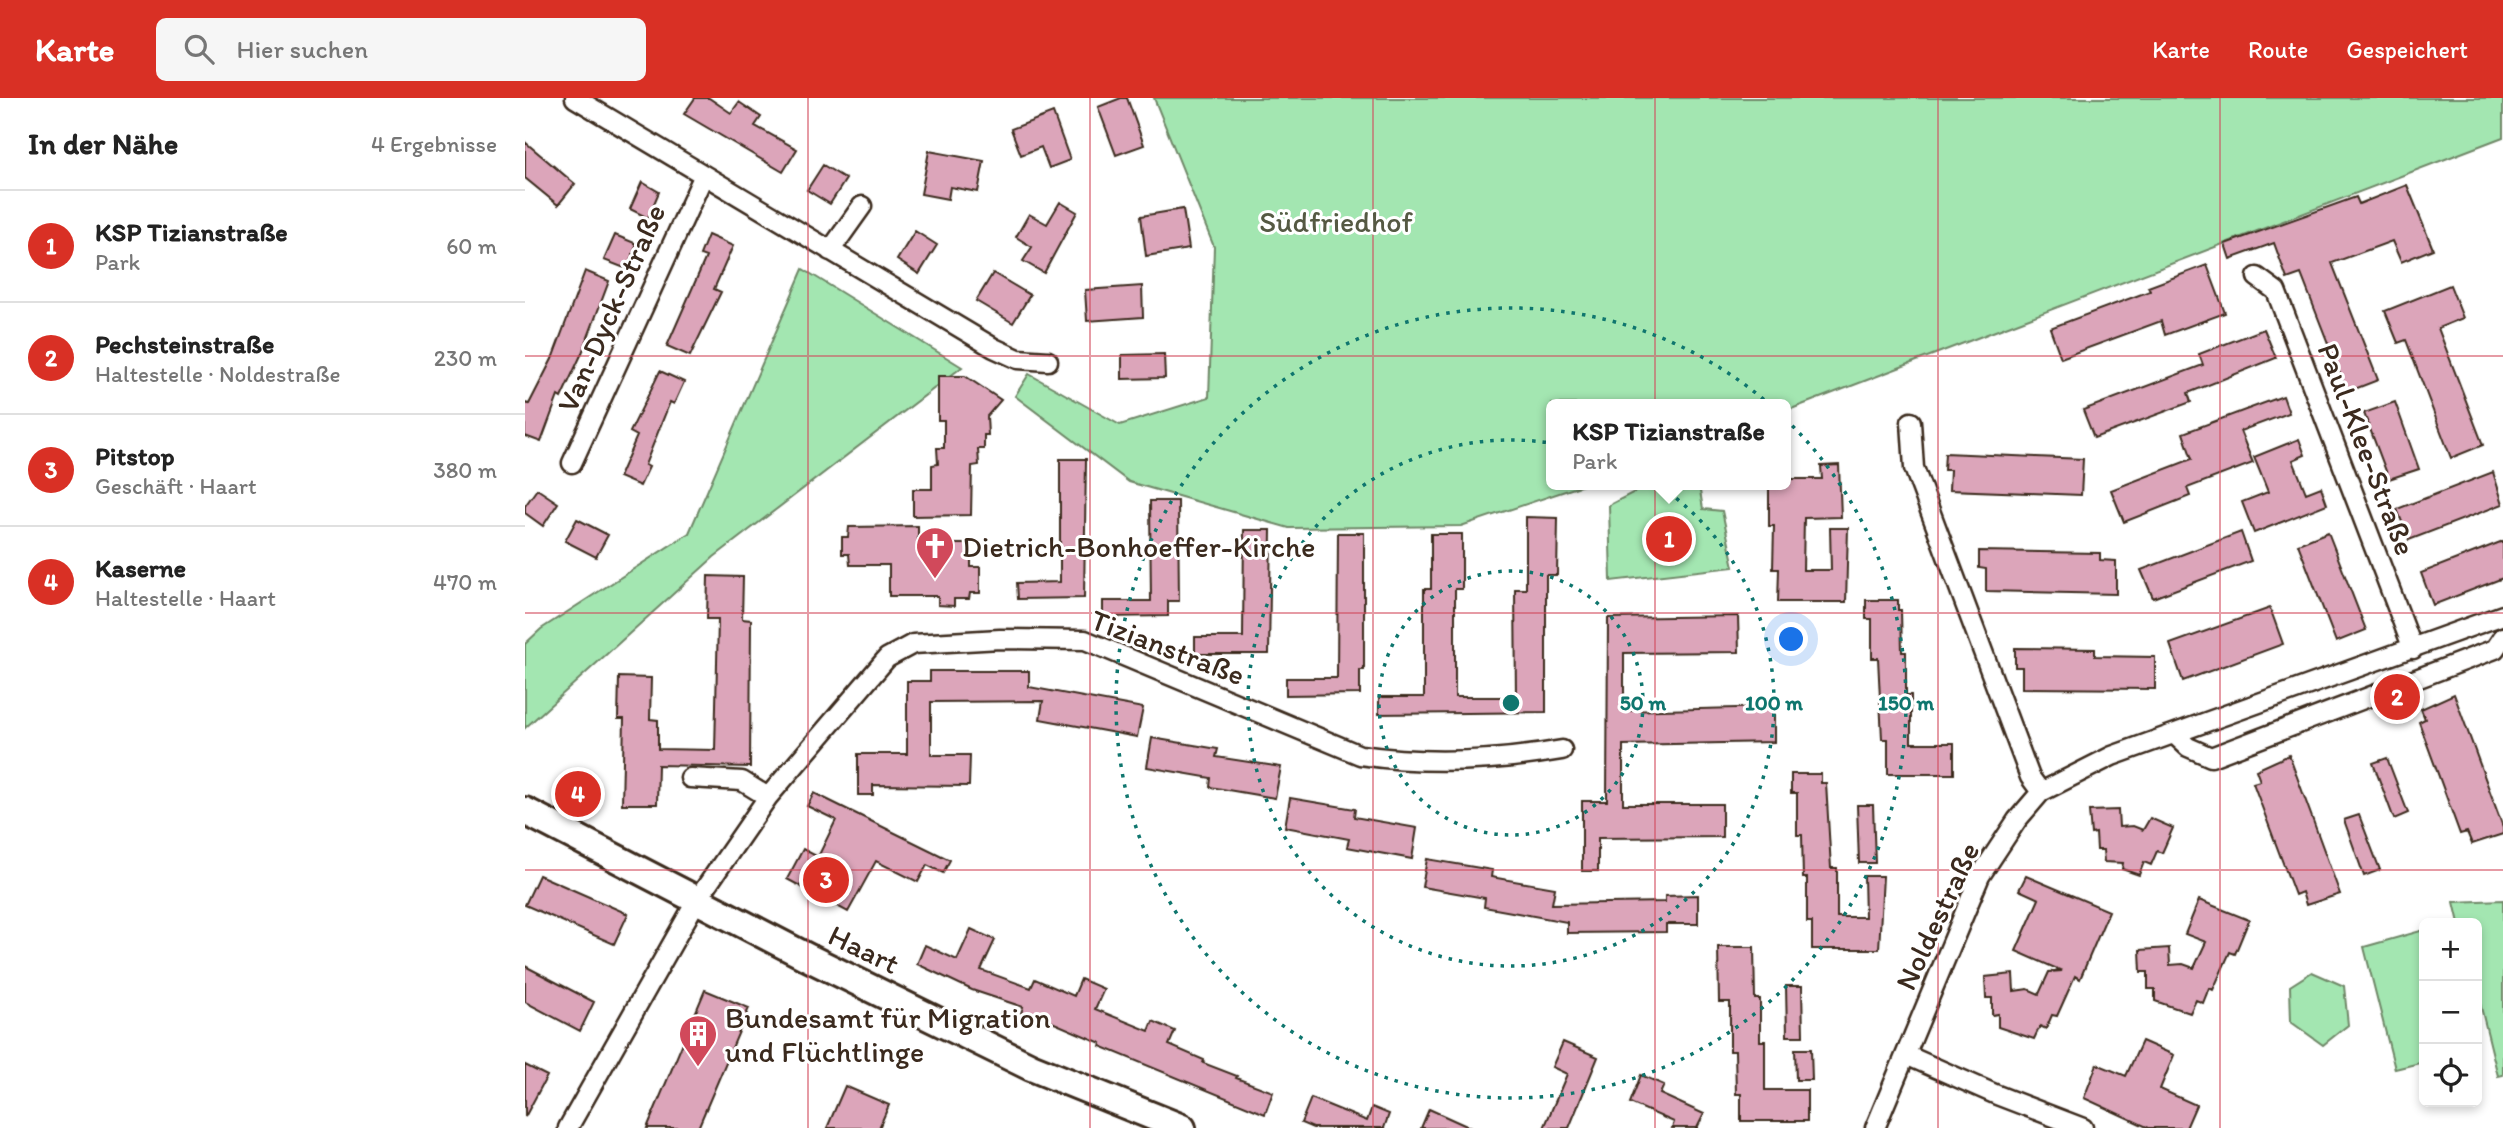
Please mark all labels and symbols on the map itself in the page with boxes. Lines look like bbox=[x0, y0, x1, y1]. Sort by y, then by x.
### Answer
street label: Van-Dyck-Straße bbox=[549, 198, 673, 418]
park label: Südfriedhof bbox=[1259, 203, 1413, 240]
street label: Paul-Klee-Straße bbox=[2310, 338, 2424, 560]
pin: 1 bbox=[1646, 513, 1692, 565]
church icon: Dietrich-Bonhoeffer-Kirche bbox=[914, 525, 956, 580]
place label: Dietrich-Bonhoeffer-Kirche bbox=[962, 528, 1316, 565]
street label: Tizianstraße bbox=[1086, 601, 1250, 693]
your location bbox=[1774, 622, 1808, 656]
pin: 2 bbox=[2374, 671, 2420, 723]
text: 50 m bbox=[1620, 690, 1667, 715]
text: 100 m bbox=[1745, 690, 1803, 715]
text: 150 m bbox=[1878, 690, 1934, 715]
centre of rings bbox=[1499, 691, 1523, 715]
pin: 4 bbox=[555, 768, 601, 820]
street label: Noldestraße bbox=[1887, 836, 1987, 996]
pin: 3 bbox=[803, 854, 849, 906]
street label: Haart bbox=[823, 916, 905, 982]
place label: Bundesamt für Migration und Flüchtlinge bbox=[725, 999, 1051, 1070]
building icon: Bundesamt für Migration und Flüchtlinge bbox=[677, 1013, 719, 1068]

